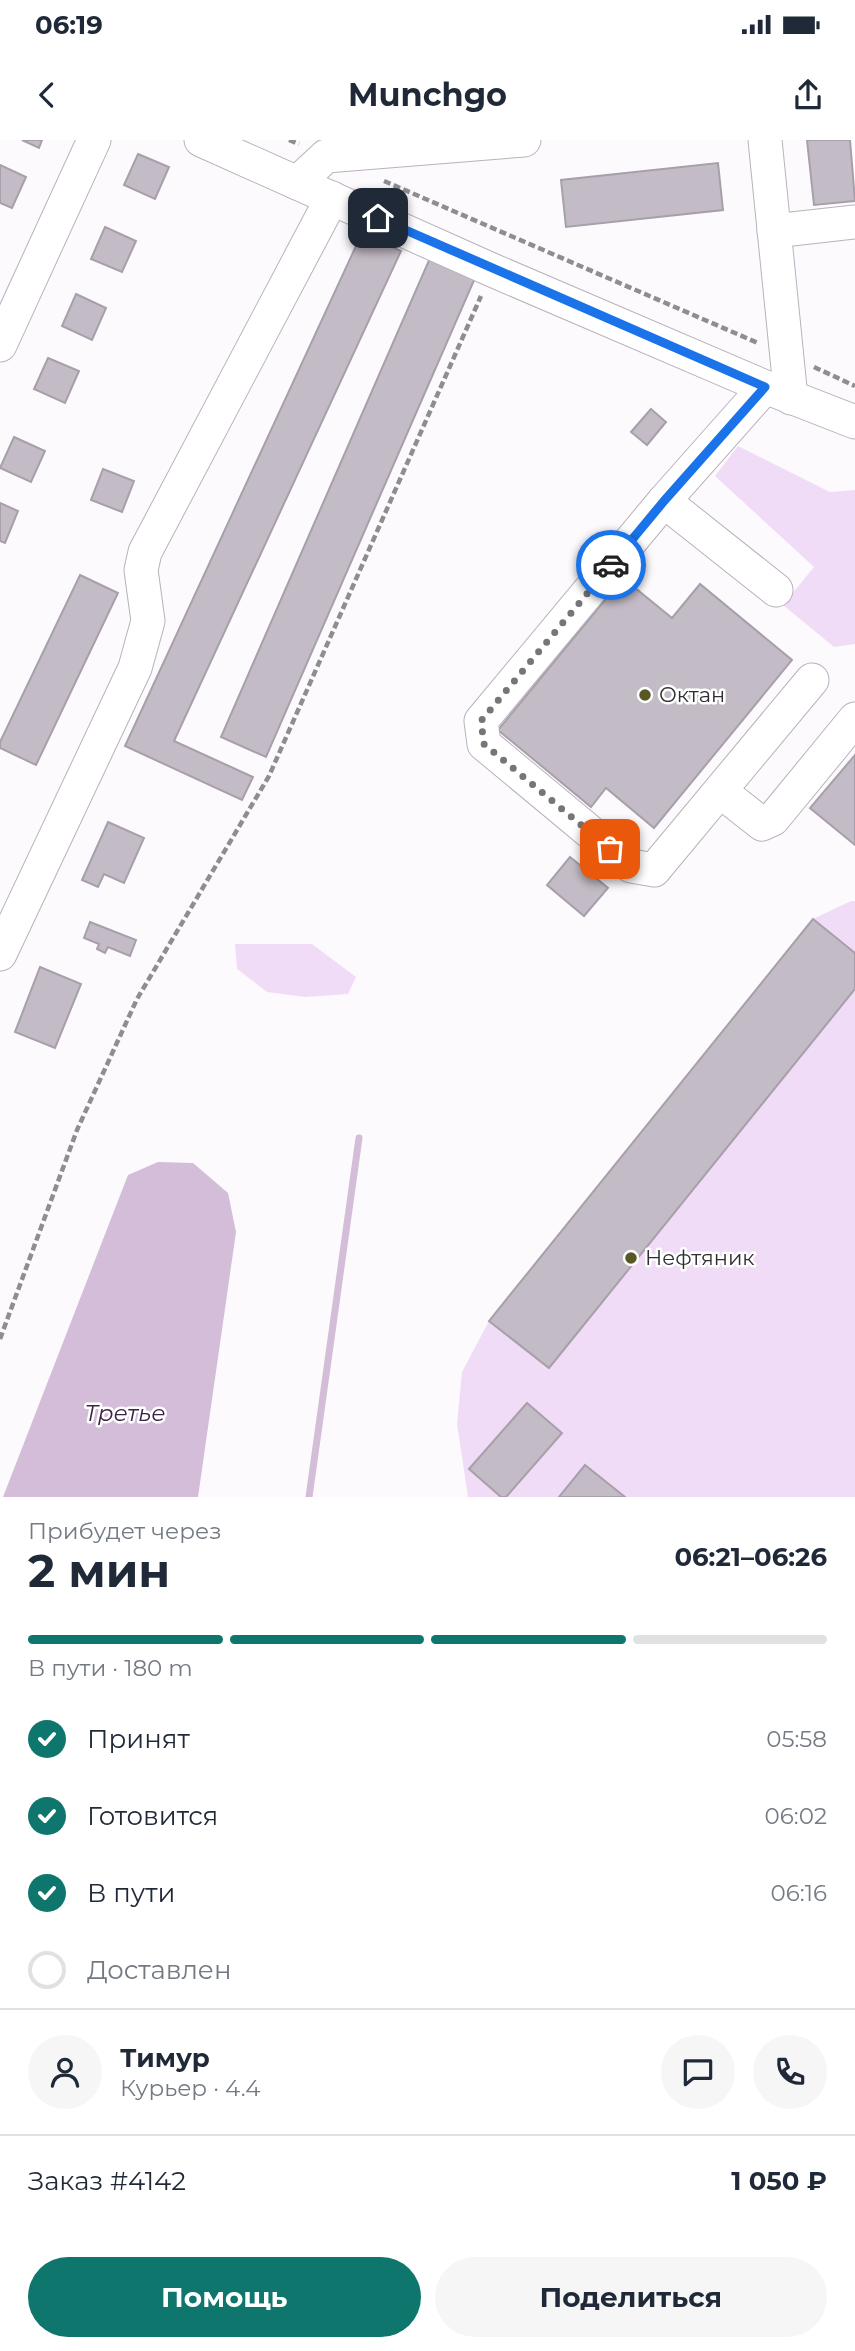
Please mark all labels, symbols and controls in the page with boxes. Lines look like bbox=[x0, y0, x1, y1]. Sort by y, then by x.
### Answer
text: 06:19 bbox=[35, 9, 103, 41]
text: Munchgo bbox=[348, 75, 507, 114]
icon: back bbox=[28, 76, 66, 114]
icon: share bbox=[789, 76, 827, 114]
pin bbox=[348, 188, 408, 248]
icon: home bbox=[359, 199, 397, 237]
courier bbox=[576, 530, 646, 600]
icon: car bbox=[592, 546, 630, 584]
place label: Октан bbox=[659, 682, 725, 707]
marker: Октан bbox=[637, 687, 653, 703]
pin bbox=[580, 819, 640, 879]
icon: bag bbox=[591, 830, 629, 868]
place label: Нефтяник bbox=[645, 1245, 755, 1270]
marker: Нефтяник bbox=[623, 1250, 639, 1266]
water label: Третье bbox=[84, 1399, 166, 1427]
text: Прибудет через bbox=[28, 1517, 222, 1545]
text: 06:21–06:26 bbox=[674, 1541, 827, 1573]
text: 2 мин bbox=[28, 1542, 170, 1599]
text: В пути · 180 m bbox=[28, 1654, 193, 1682]
icon: check bbox=[28, 1720, 66, 1758]
text: Принят bbox=[87, 1723, 190, 1755]
text: 05:58 bbox=[766, 1725, 827, 1753]
icon: check bbox=[28, 1797, 66, 1835]
text: Готовится bbox=[87, 1800, 218, 1832]
text: 06:02 bbox=[765, 1802, 827, 1830]
icon: check bbox=[28, 1874, 66, 1912]
text: В пути bbox=[87, 1877, 176, 1909]
text: 06:16 bbox=[771, 1879, 827, 1907]
text: Доставлен bbox=[87, 1954, 232, 1986]
button: person bbox=[28, 2035, 102, 2109]
button: chat bbox=[661, 2035, 735, 2109]
button: phone bbox=[753, 2035, 827, 2109]
text: Тимур bbox=[120, 2042, 210, 2074]
text: Курьер · 4.4 bbox=[120, 2074, 260, 2102]
text: Заказ #4142 bbox=[28, 2165, 186, 2197]
text: 1 050 ₽ bbox=[731, 2165, 827, 2197]
button: Помощь bbox=[28, 2257, 421, 2337]
button: Поделиться bbox=[435, 2257, 827, 2337]

